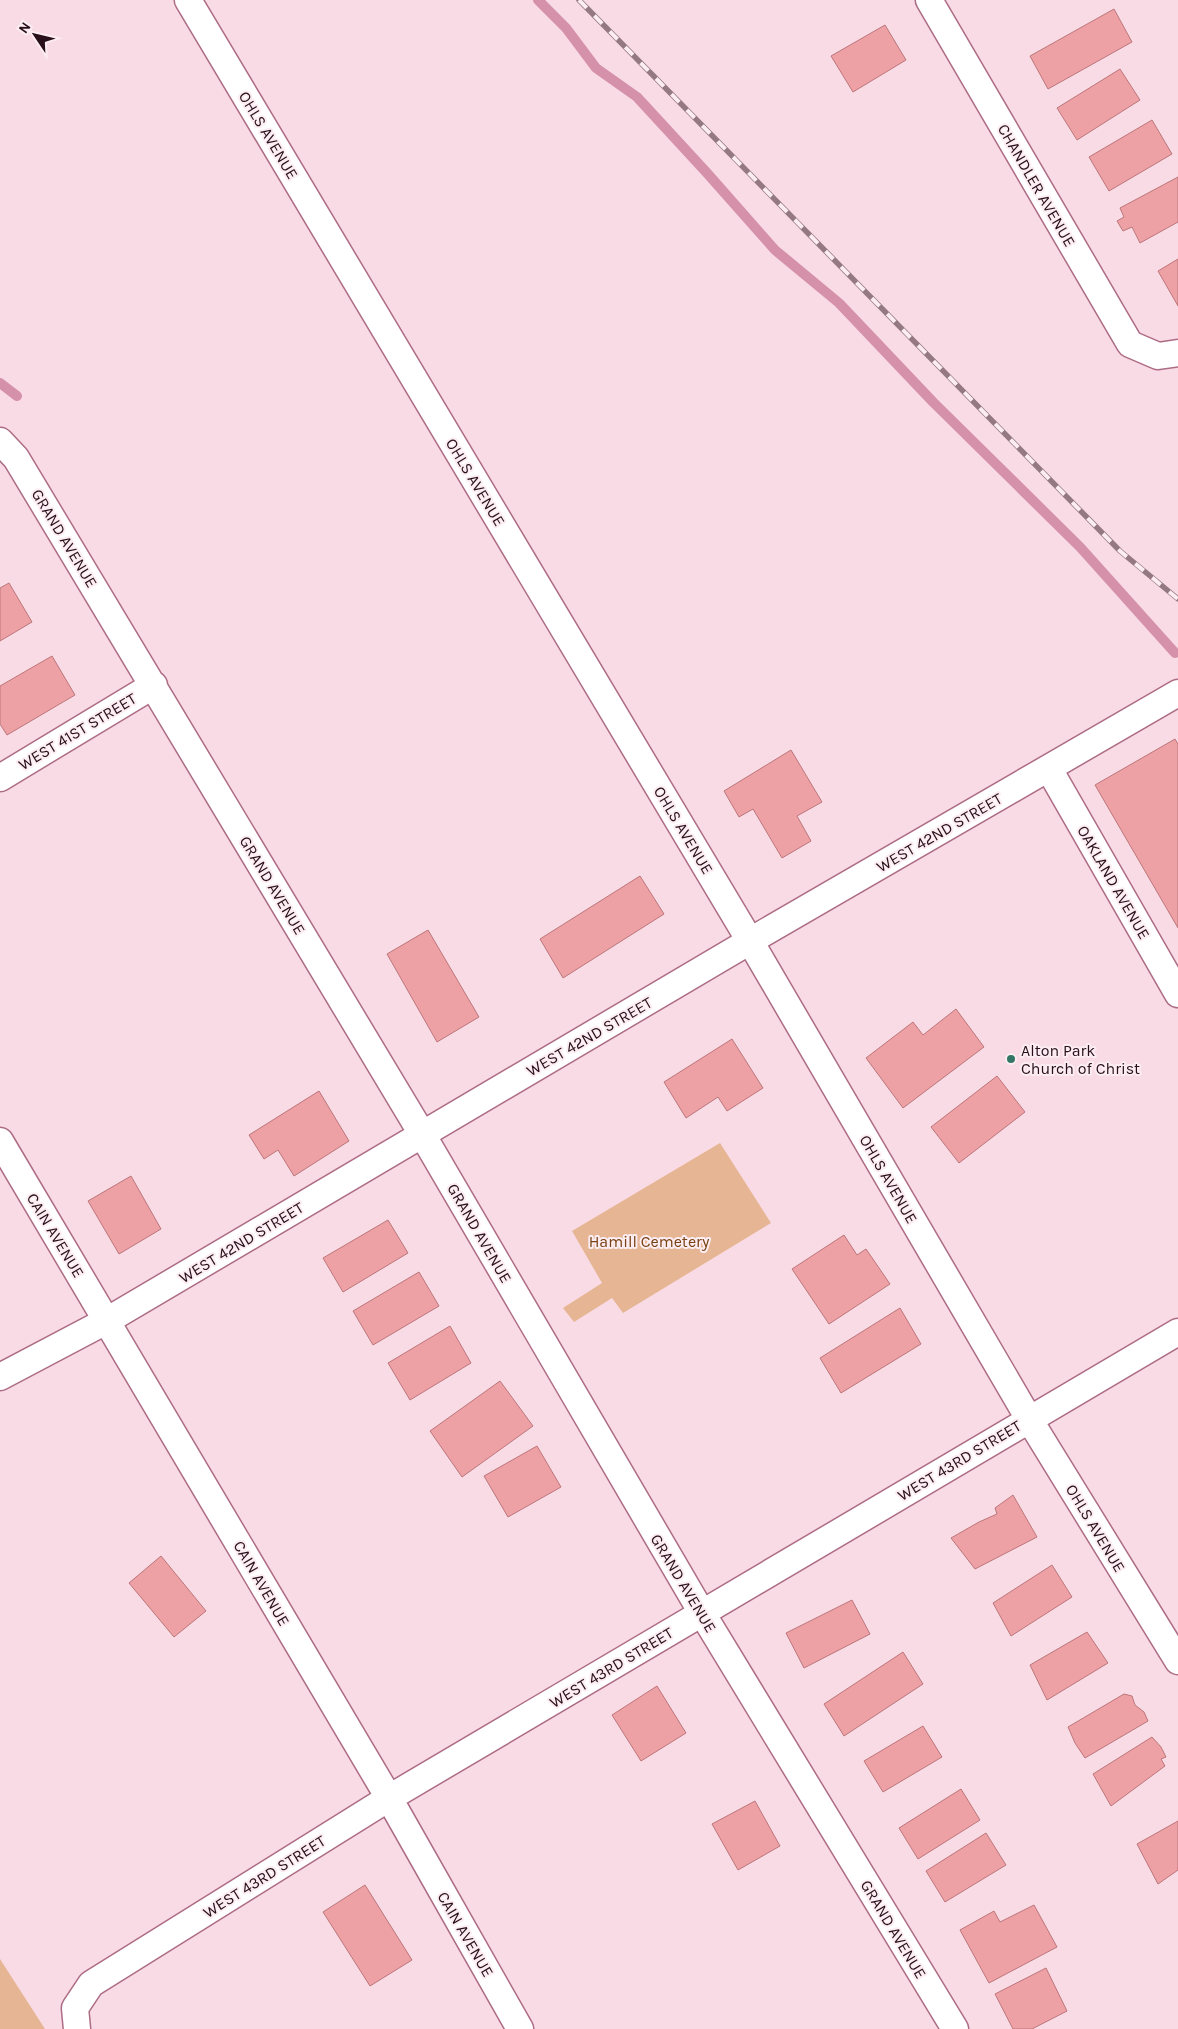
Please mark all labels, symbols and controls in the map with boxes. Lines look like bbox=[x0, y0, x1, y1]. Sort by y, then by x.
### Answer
north arrow bbox=[10, 10, 60, 60]
text: N bbox=[15, 19, 35, 37]
street label: OHLS AVENUE bbox=[235, 88, 302, 183]
street label: CHANDLER AVENUE bbox=[994, 121, 1079, 250]
street label: OHLS AVENUE bbox=[442, 435, 509, 530]
street label: GRAND AVENUE bbox=[28, 485, 101, 591]
street label: WEST 41ST STREET bbox=[15, 689, 140, 774]
street label: OHLS AVENUE bbox=[650, 783, 717, 878]
street label: WEST 42ND STREET bbox=[873, 789, 1005, 876]
street label: OAKLAND AVENUE bbox=[1073, 822, 1154, 943]
street label: GRAND AVENUE bbox=[236, 832, 309, 938]
street label: WEST 42ND STREET bbox=[523, 993, 655, 1080]
place label: Alton Park Church of Christ bbox=[1021, 1041, 1140, 1078]
marker: Alton Park Church of Christ bbox=[1005, 1053, 1017, 1065]
street label: OHLS AVENUE bbox=[856, 1132, 922, 1227]
street label: GRAND AVENUE bbox=[443, 1180, 516, 1286]
street label: CAIN AVENUE bbox=[23, 1190, 88, 1281]
street label: WEST 42ND STREET bbox=[176, 1198, 307, 1287]
park label: Hamill Cemetery bbox=[589, 1232, 710, 1251]
street label: WEST 43RD STREET bbox=[894, 1416, 1024, 1505]
street label: OHLS AVENUE bbox=[1062, 1481, 1129, 1576]
street label: GRAND AVENUE bbox=[647, 1530, 720, 1636]
street label: CAIN AVENUE bbox=[230, 1537, 294, 1629]
street label: WEST 43RD STREET bbox=[546, 1623, 676, 1712]
street label: WEST 43RD STREET bbox=[200, 1831, 329, 1922]
street label: GRAND AVENUE bbox=[857, 1876, 930, 1982]
street label: CAIN AVENUE bbox=[434, 1888, 498, 1980]

